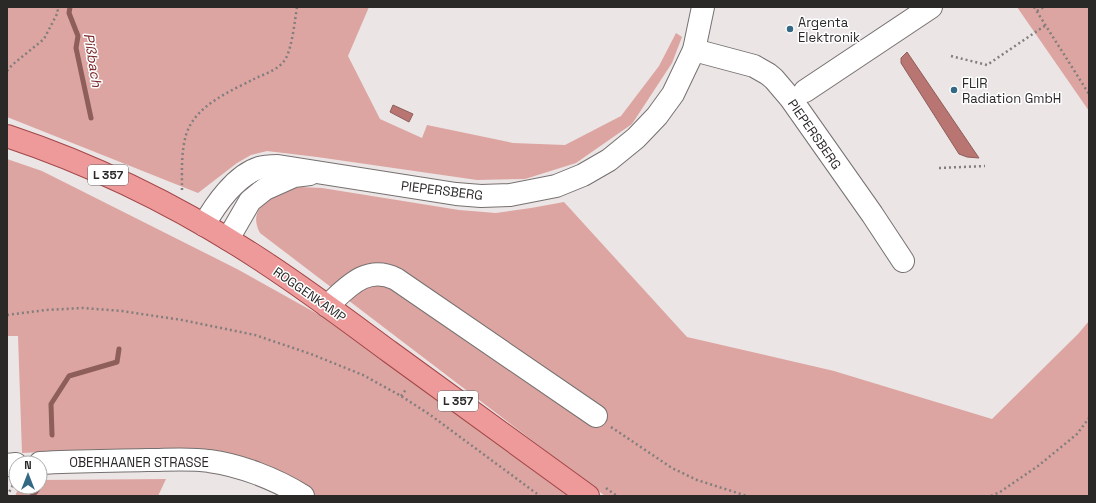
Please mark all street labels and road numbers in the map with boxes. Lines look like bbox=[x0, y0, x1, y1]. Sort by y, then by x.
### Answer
street label: PIEPERSBERG bbox=[784, 96, 845, 173]
road number: L 357 bbox=[88, 165, 128, 185]
street label: PIEPERSBERG bbox=[400, 177, 484, 204]
street label: ROGGENKAMP bbox=[270, 263, 350, 326]
road number: L 357 bbox=[438, 391, 478, 411]
street label: OBERHAANER STRASSE bbox=[69, 454, 209, 471]

